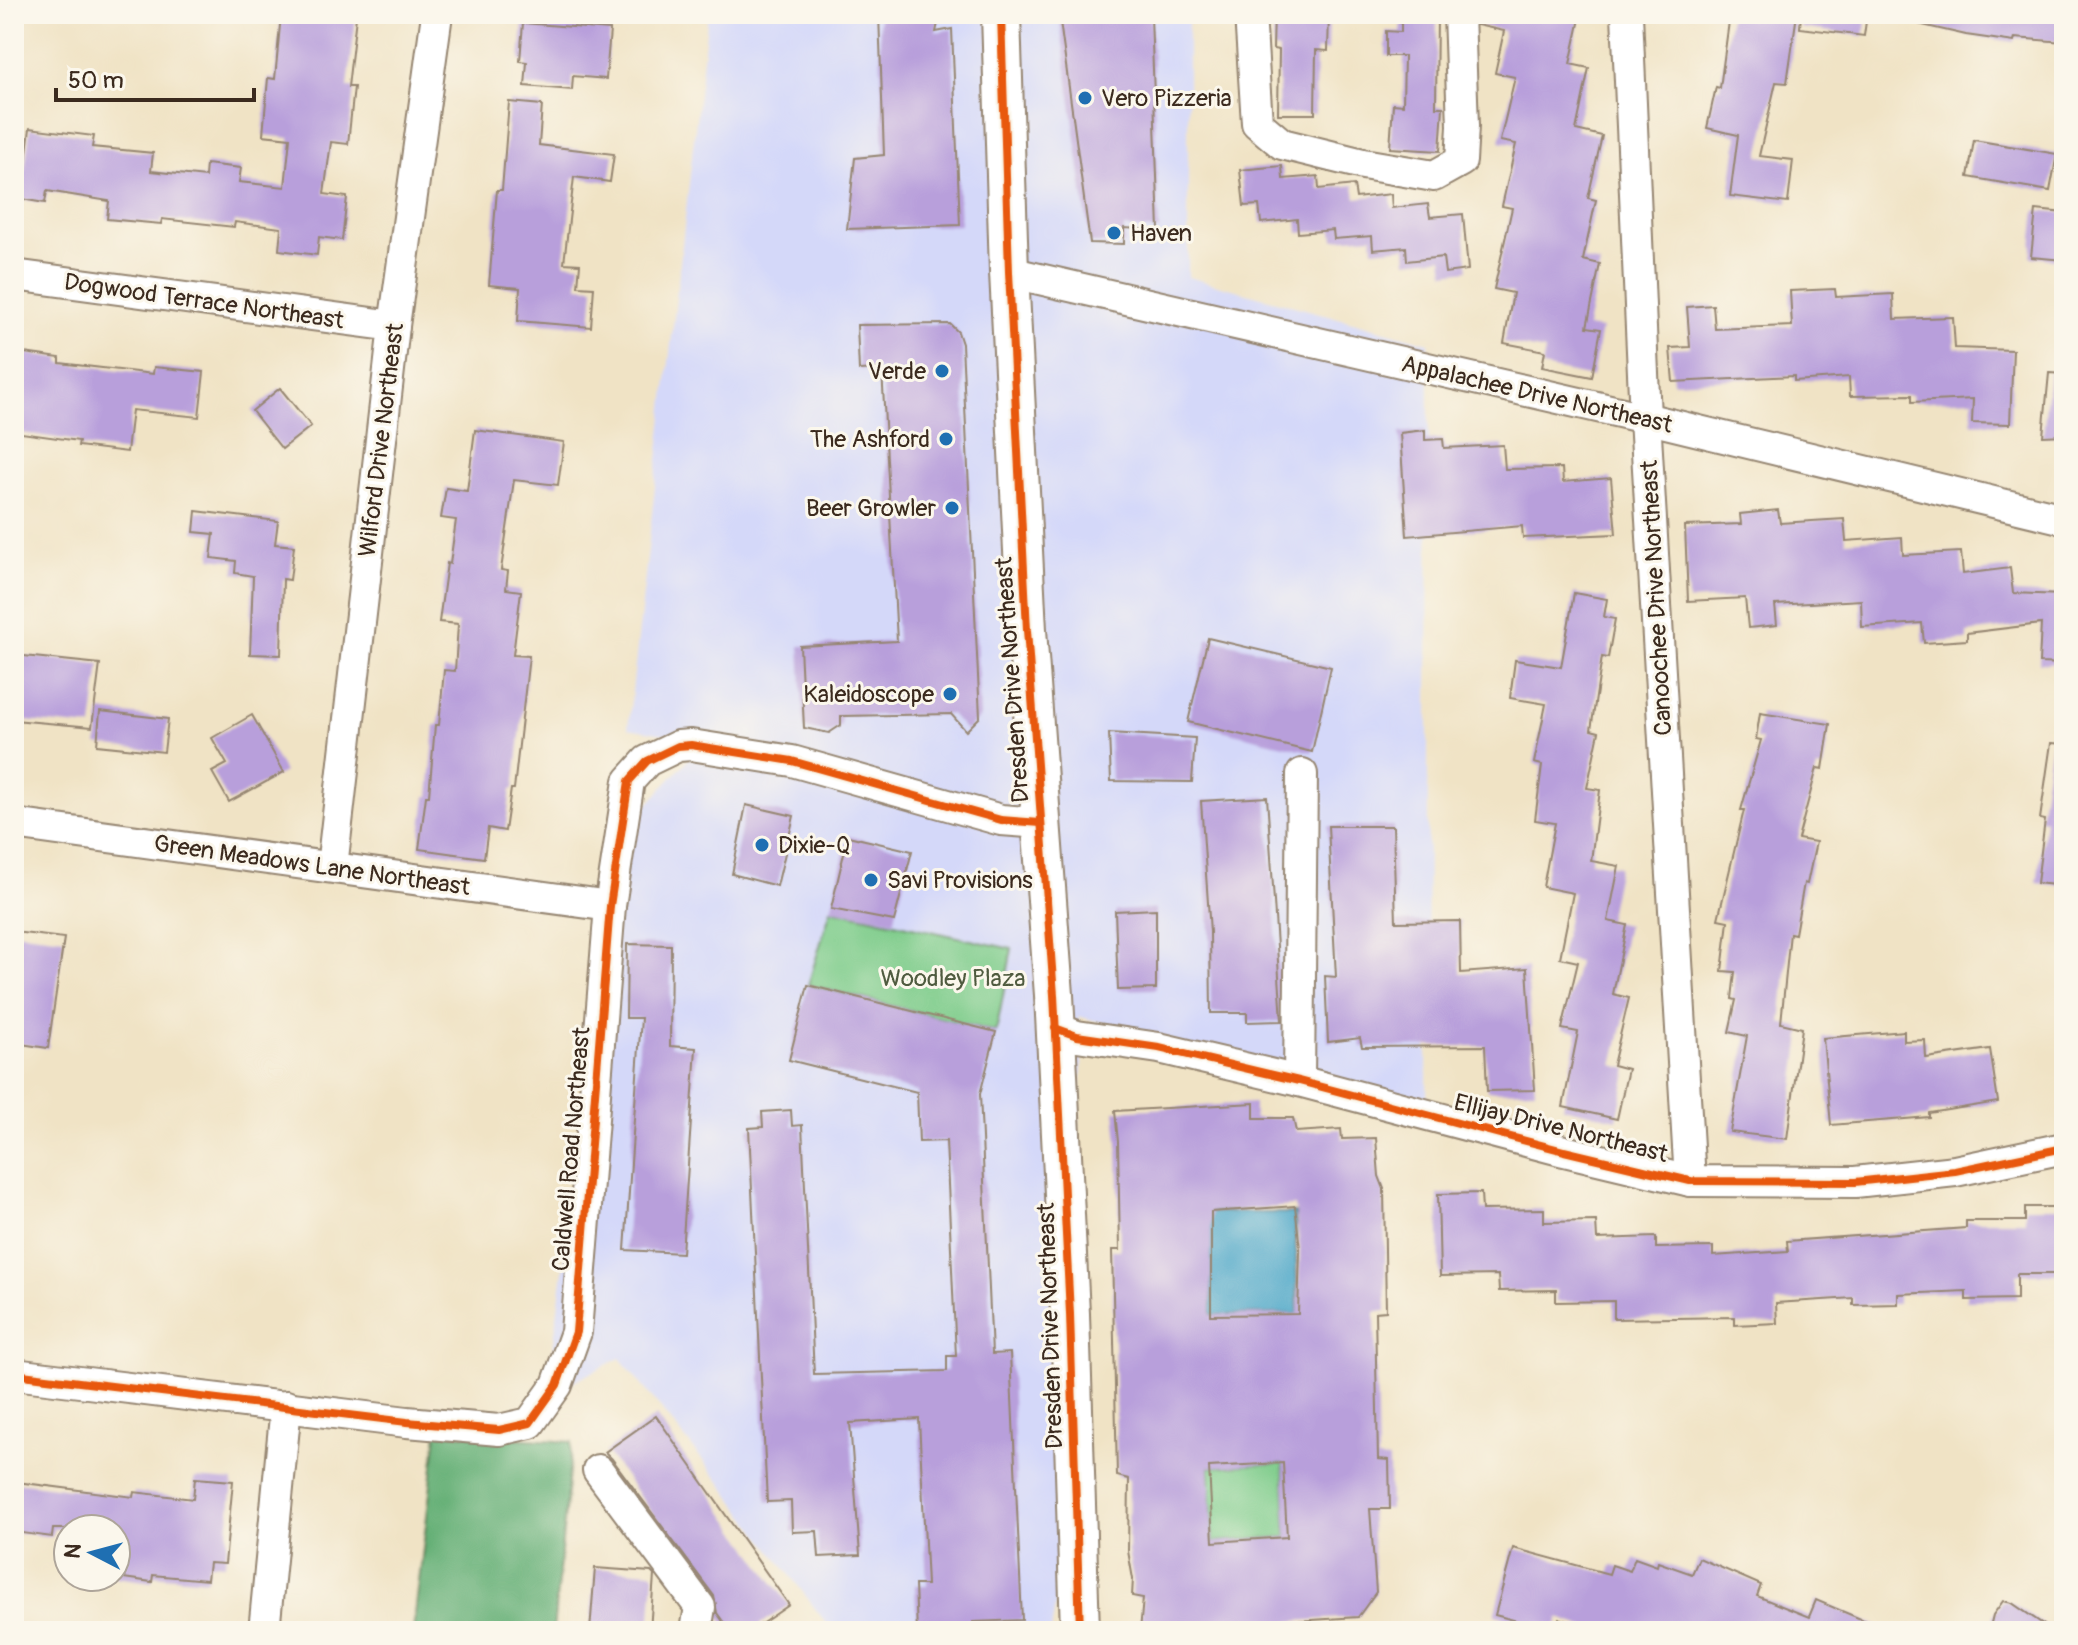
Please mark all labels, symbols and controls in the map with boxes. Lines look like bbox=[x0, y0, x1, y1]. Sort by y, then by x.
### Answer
scale bar bbox=[56, 52, 254, 102]
text: 50 m bbox=[68, 66, 124, 95]
place label: Vero Pizzeria bbox=[1101, 84, 1232, 113]
marker: Vero Pizzeria bbox=[1076, 89, 1094, 107]
place label: Haven bbox=[1130, 219, 1192, 248]
marker: Haven bbox=[1105, 224, 1123, 242]
street label: Dogwood Terrace Northeast bbox=[62, 267, 346, 336]
street label: Wilford Drive Northeast bbox=[353, 321, 410, 559]
street label: Appalachee Drive Northeast bbox=[1399, 349, 1675, 440]
place label: Verde bbox=[868, 357, 926, 386]
marker: Verde bbox=[933, 362, 951, 380]
place label: The Ashford bbox=[810, 425, 930, 454]
marker: The Ashford bbox=[937, 430, 955, 448]
street label: Canoochee Drive Northeast bbox=[1635, 459, 1678, 736]
place label: Beer Growler bbox=[806, 494, 936, 523]
marker: Beer Growler bbox=[943, 499, 961, 517]
street label: Dresden Drive Northeast bbox=[989, 556, 1036, 804]
place label: Kaleidoscope bbox=[803, 680, 934, 709]
marker: Kaleidoscope bbox=[941, 685, 959, 703]
street label: Green Meadows Lane Northeast bbox=[152, 829, 472, 902]
place label: Dixie-Q bbox=[778, 831, 850, 860]
marker: Dixie-Q bbox=[753, 836, 771, 854]
place label: Savi Provisions bbox=[887, 866, 1033, 895]
marker: Savi Provisions bbox=[862, 871, 880, 889]
park label: Woodley Plaza bbox=[881, 964, 1025, 993]
street label: Caldwell Road Northeast bbox=[546, 1025, 597, 1272]
street label: Ellijay Drive Northeast bbox=[1451, 1088, 1671, 1169]
street label: Dresden Drive Northeast bbox=[1032, 1202, 1069, 1450]
north arrow bbox=[52, 1513, 132, 1593]
text: N bbox=[58, 1542, 88, 1560]

